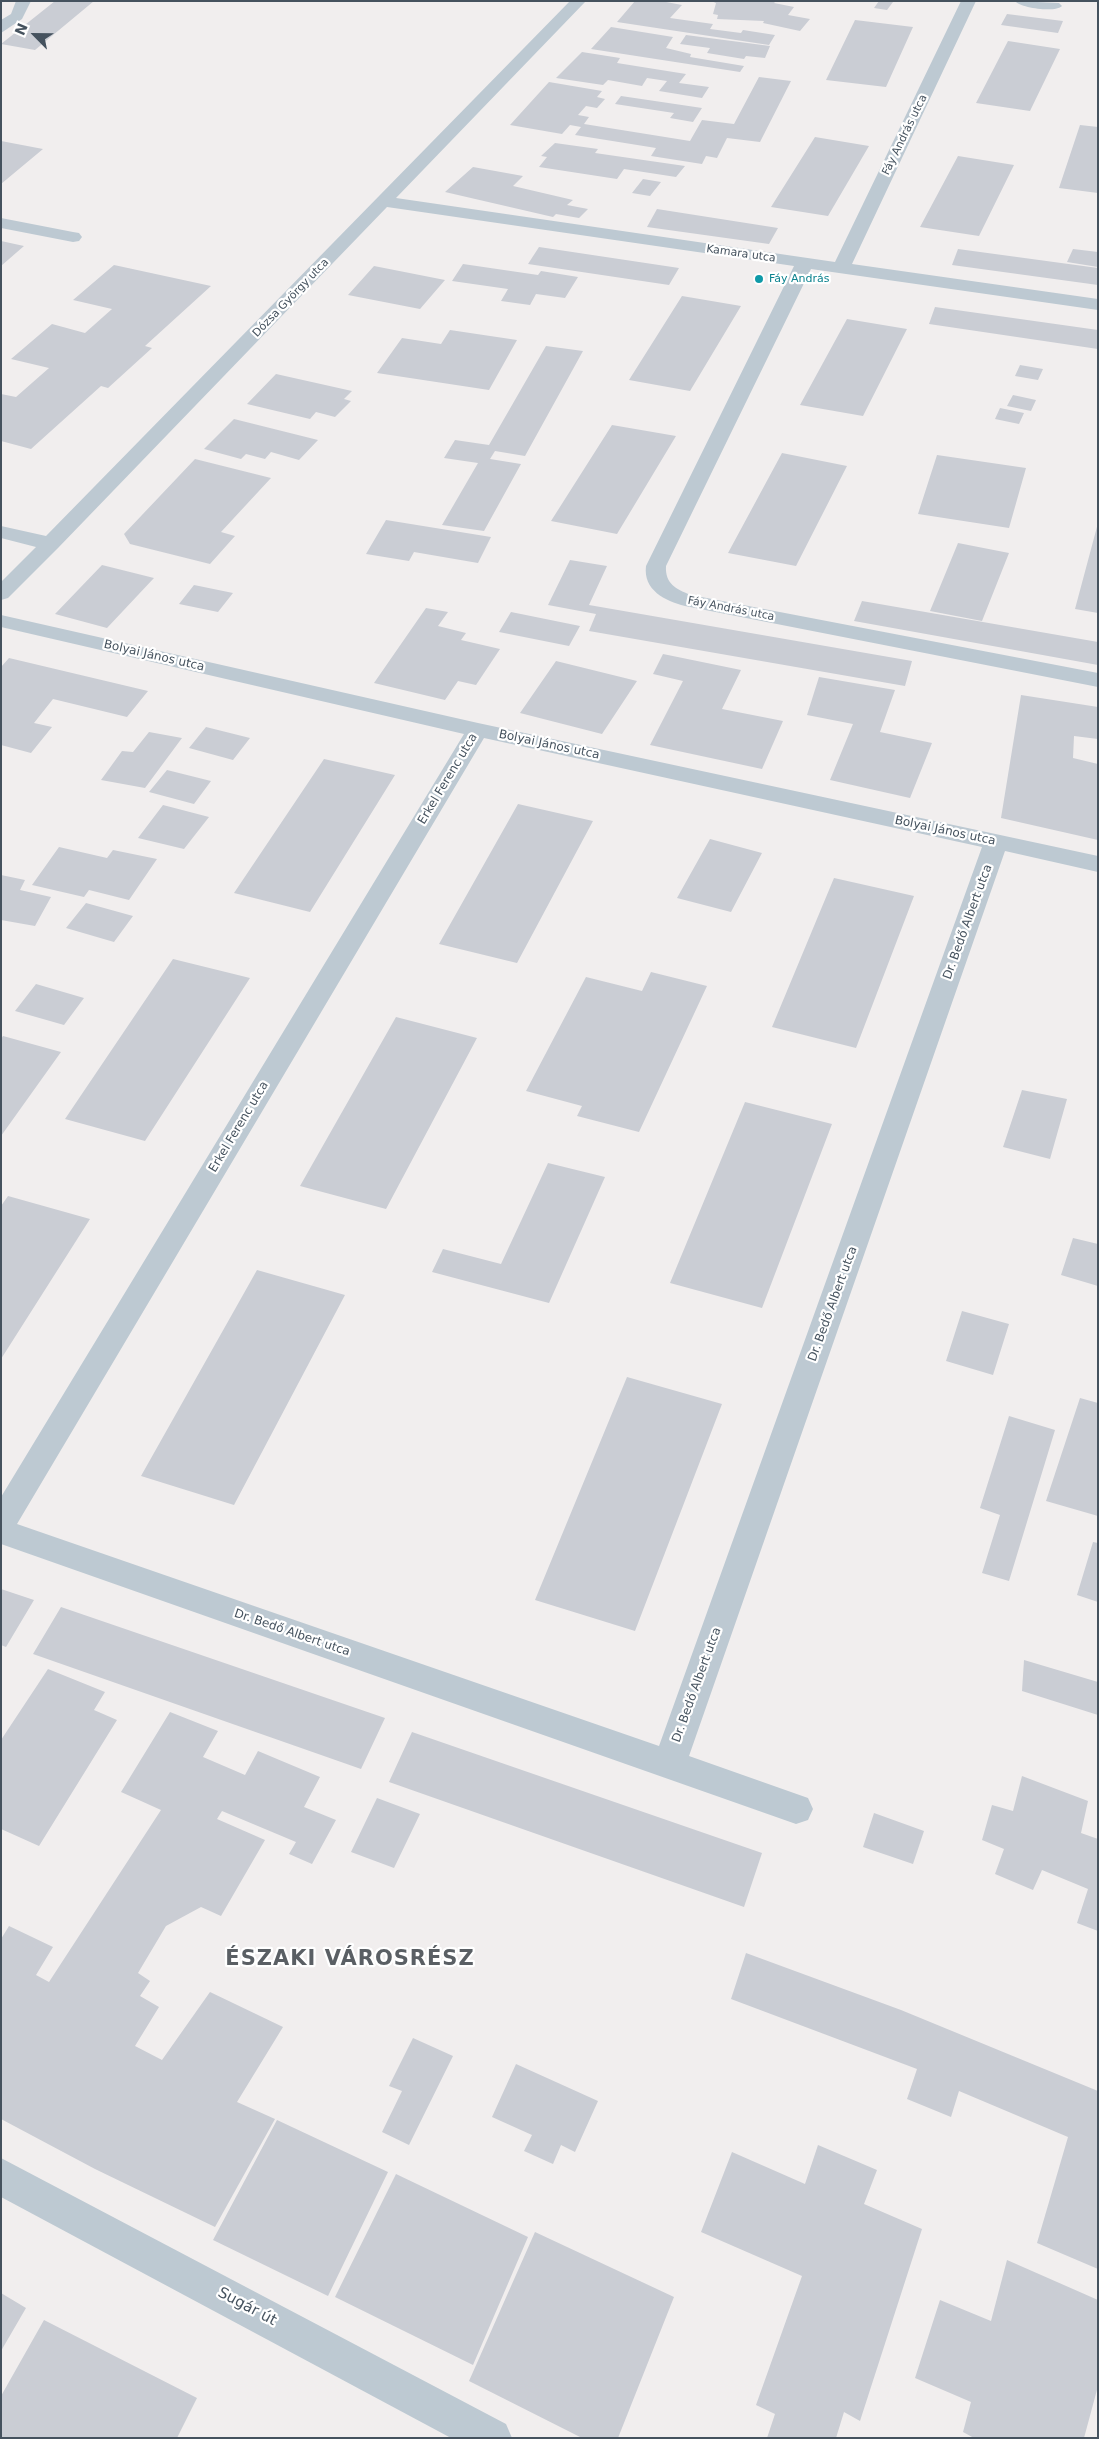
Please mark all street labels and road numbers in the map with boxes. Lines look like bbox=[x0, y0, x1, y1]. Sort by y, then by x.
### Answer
street label: Fáy András utca bbox=[880, 93, 930, 177]
street label: Kamara utca bbox=[705, 243, 777, 265]
street label: Dózsa György utca bbox=[250, 256, 332, 340]
street label: Fáy András utca bbox=[686, 594, 776, 624]
street label: Bolyai János utca bbox=[102, 637, 206, 675]
street label: Bolyai János utca bbox=[497, 727, 601, 763]
street label: Erkel Ferenc utca bbox=[415, 731, 481, 827]
street label: Bolyai János utca bbox=[893, 813, 997, 849]
street label: Dr. Bedő Albert utca bbox=[940, 863, 996, 981]
street label: Erkel Ferenc utca bbox=[206, 1079, 272, 1175]
street label: Dr. Bedő Albert utca bbox=[805, 1245, 861, 1363]
street label: Dr. Bedő Albert utca bbox=[232, 1606, 352, 1660]
street label: Dr. Bedő Albert utca bbox=[669, 1626, 725, 1744]
street label: Sugár út bbox=[214, 2284, 280, 2330]

